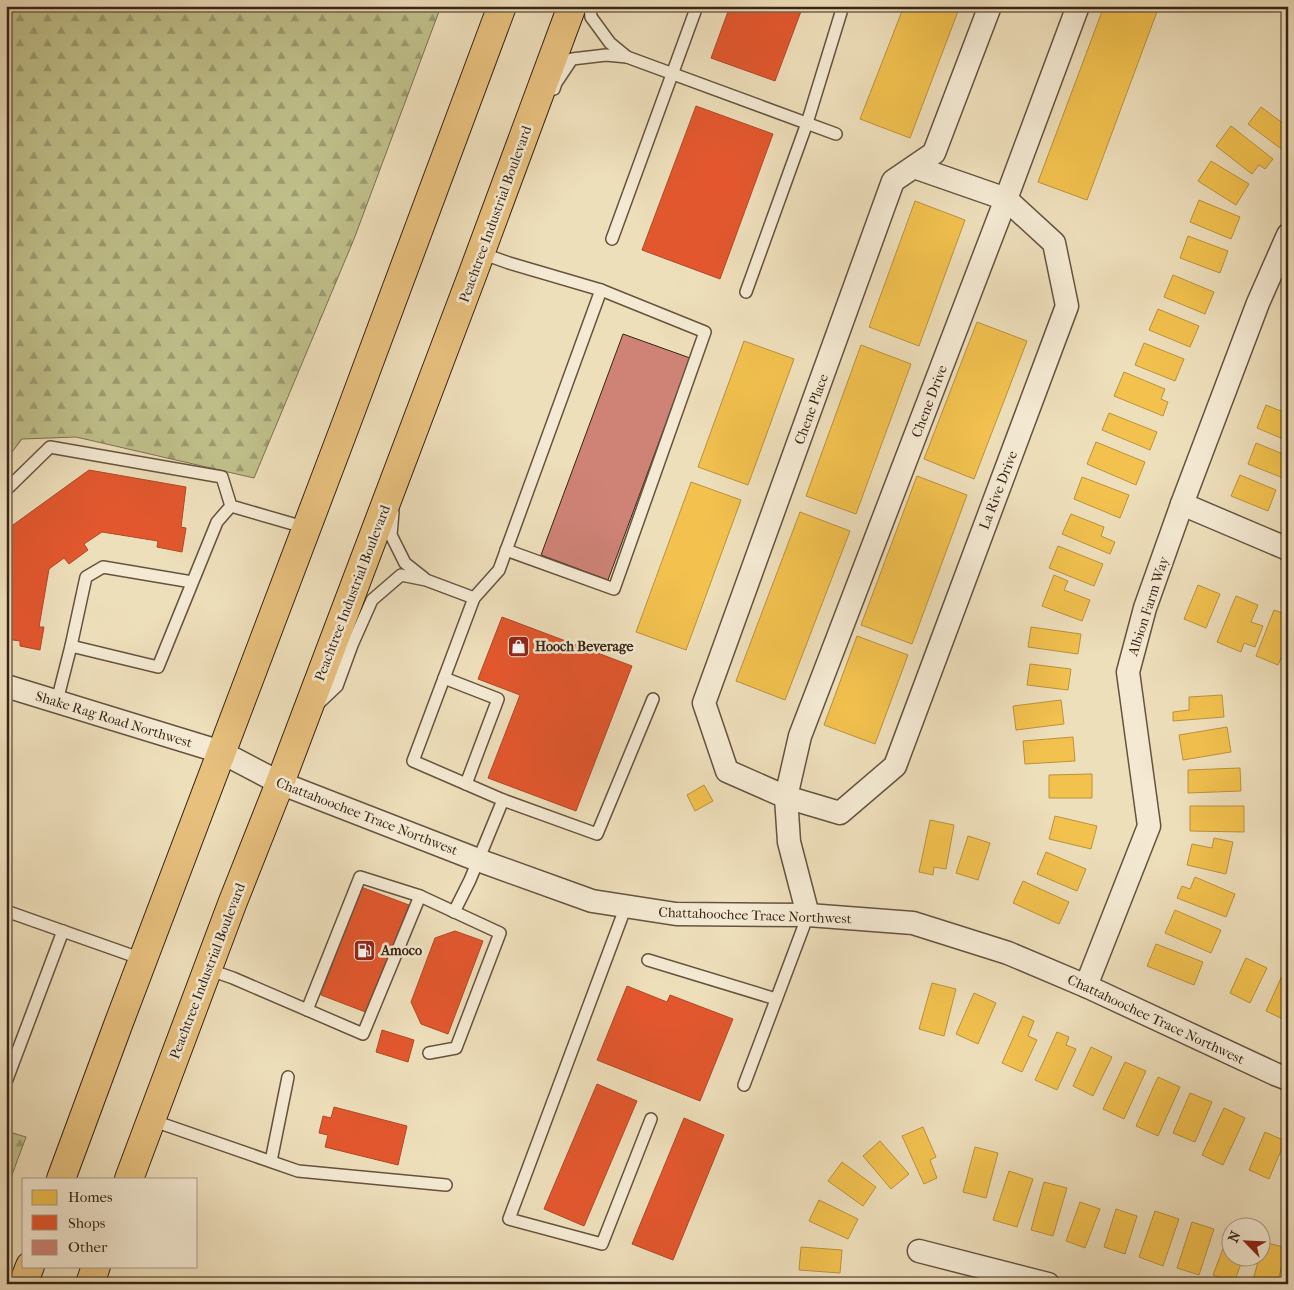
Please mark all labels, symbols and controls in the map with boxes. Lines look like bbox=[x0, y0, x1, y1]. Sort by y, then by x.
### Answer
street label: Peachtree Industrial Boulevard bbox=[455, 123, 536, 305]
street label: Chene Drive bbox=[908, 362, 951, 440]
street label: Chene Place bbox=[791, 371, 832, 447]
street label: La Rive Drive bbox=[976, 448, 1021, 532]
street label: Peachtree Industrial Boulevard bbox=[311, 502, 394, 684]
street label: Albion Farm Way bbox=[1124, 554, 1173, 659]
shop icon: Hooch Beverage bbox=[507, 634, 531, 658]
place label: Hooch Beverage bbox=[535, 638, 634, 655]
street label: Shake Rag Road Northwest bbox=[33, 687, 194, 751]
street label: Chattahoochee Trace Northwest bbox=[274, 774, 460, 859]
street label: Peachtree Industrial Boulevard bbox=[166, 880, 249, 1062]
street label: Chattahoochee Trace Northwest bbox=[658, 904, 852, 927]
fuel station icon: Amoco bbox=[353, 938, 377, 962]
place label: Amoco bbox=[380, 942, 422, 959]
street label: Chattahoochee Trace Northwest bbox=[1065, 971, 1247, 1068]
legend bbox=[22, 1178, 198, 1268]
text: Homes bbox=[68, 1188, 113, 1206]
text: Shops bbox=[68, 1214, 106, 1232]
north arrow bbox=[1222, 1218, 1272, 1268]
text: N bbox=[1225, 1228, 1245, 1245]
text: Other bbox=[68, 1238, 108, 1256]

